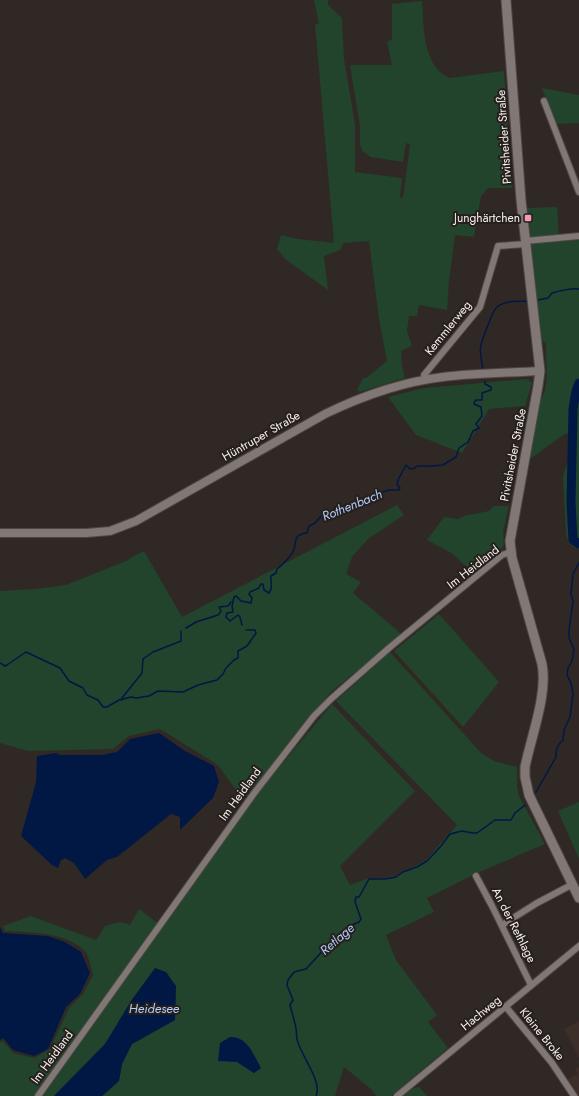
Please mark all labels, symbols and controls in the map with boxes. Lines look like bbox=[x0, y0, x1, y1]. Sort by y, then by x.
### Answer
street label: Pivitsheider Straße bbox=[492, 89, 516, 185]
place label: Junghärtchen bbox=[452, 209, 520, 227]
marker: Junghärtchen bbox=[523, 213, 533, 223]
street label: Kemmlerweg bbox=[420, 297, 476, 359]
street label: Hüntruper Straße bbox=[219, 406, 303, 466]
street label: Pivitsheider Straße bbox=[495, 407, 531, 503]
water label: Rothenbach bbox=[319, 484, 385, 526]
street label: Im Heidland bbox=[443, 541, 503, 593]
street label: Im Heidland bbox=[214, 764, 266, 824]
street label: An der Rethlage bbox=[487, 884, 541, 966]
water label: Retlage bbox=[316, 918, 359, 959]
street label: Hachweg bbox=[457, 991, 505, 1035]
water label: Heidesee bbox=[129, 999, 180, 1018]
street label: Kleine Broke bbox=[515, 1004, 569, 1064]
street label: Im Heidland bbox=[26, 1027, 78, 1087]

